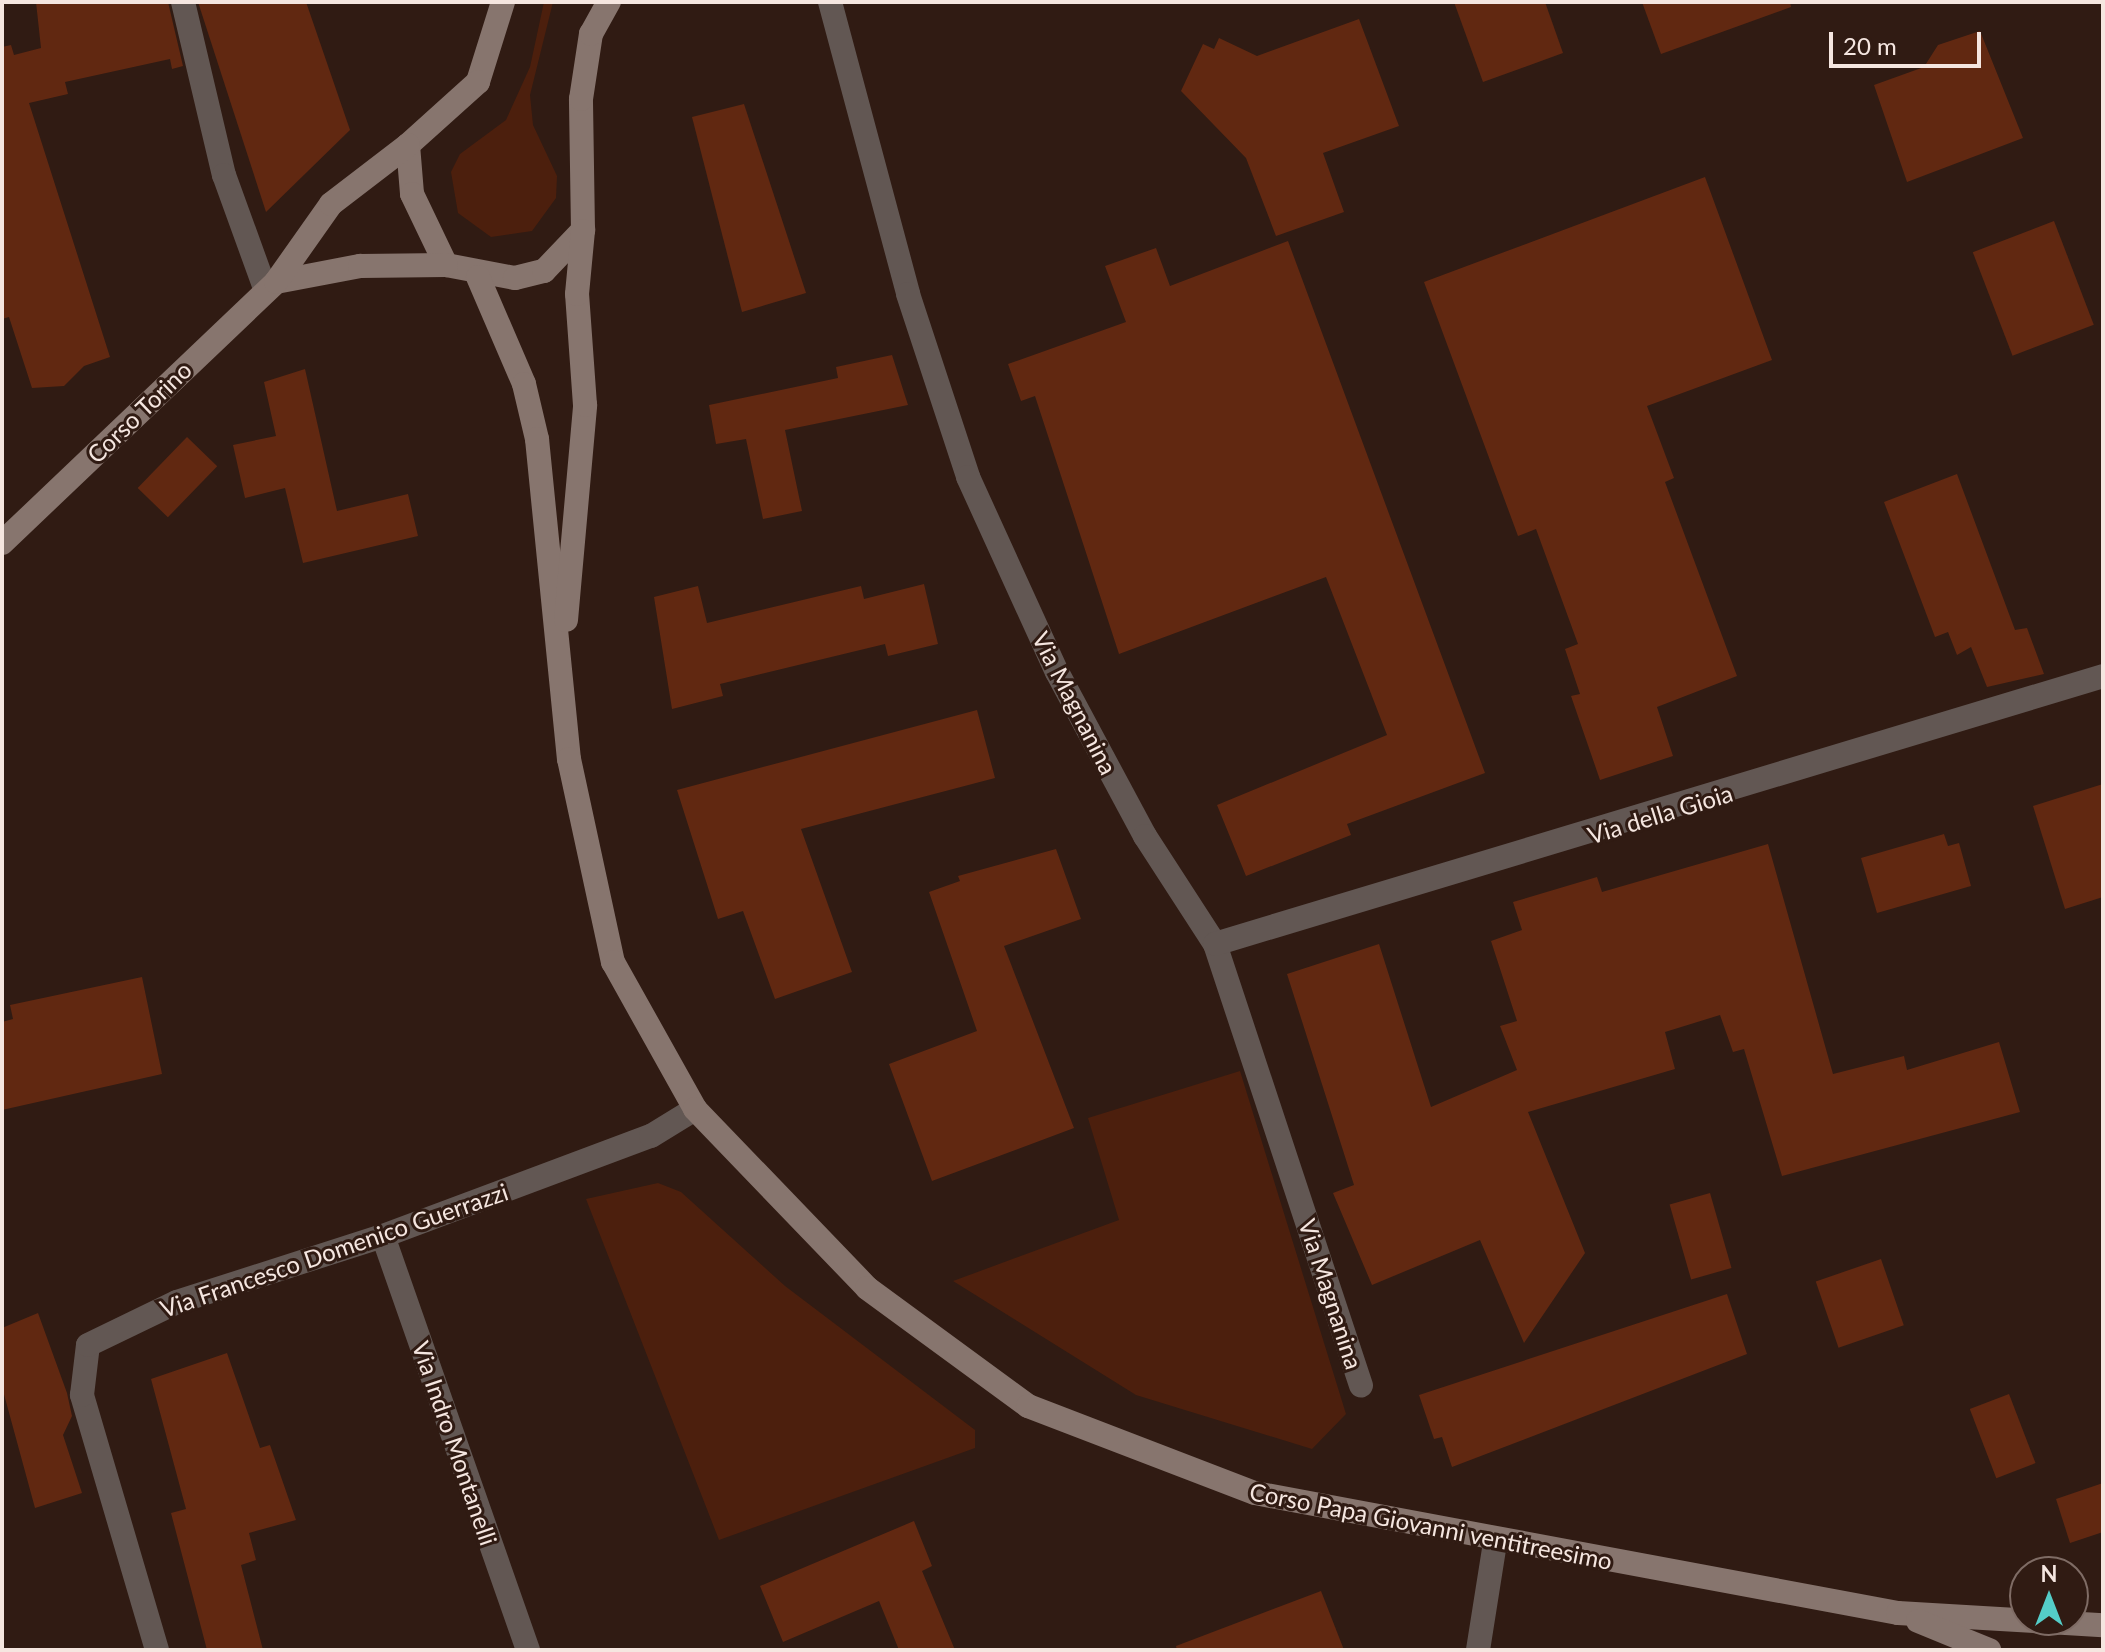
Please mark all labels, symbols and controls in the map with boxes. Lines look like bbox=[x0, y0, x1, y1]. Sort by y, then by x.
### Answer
scale bar bbox=[1833, 16, 1985, 66]
text: 20 m bbox=[1843, 31, 1897, 60]
street label: Corso Torino bbox=[81, 355, 197, 469]
street label: Via Magnanina bbox=[1027, 627, 1123, 779]
street label: Via della Gioia bbox=[1584, 778, 1736, 850]
street label: Via Francesco Domenico Guerrazzi bbox=[156, 1177, 512, 1323]
street label: Via Magnanina bbox=[1293, 1215, 1369, 1373]
street label: Via Indro Montanelli bbox=[407, 1337, 503, 1549]
street label: Corso Papa Giovanni ventitreesimo bbox=[1247, 1477, 1615, 1575]
north arrow bbox=[2009, 1556, 2089, 1636]
text: N bbox=[2041, 1560, 2057, 1587]

